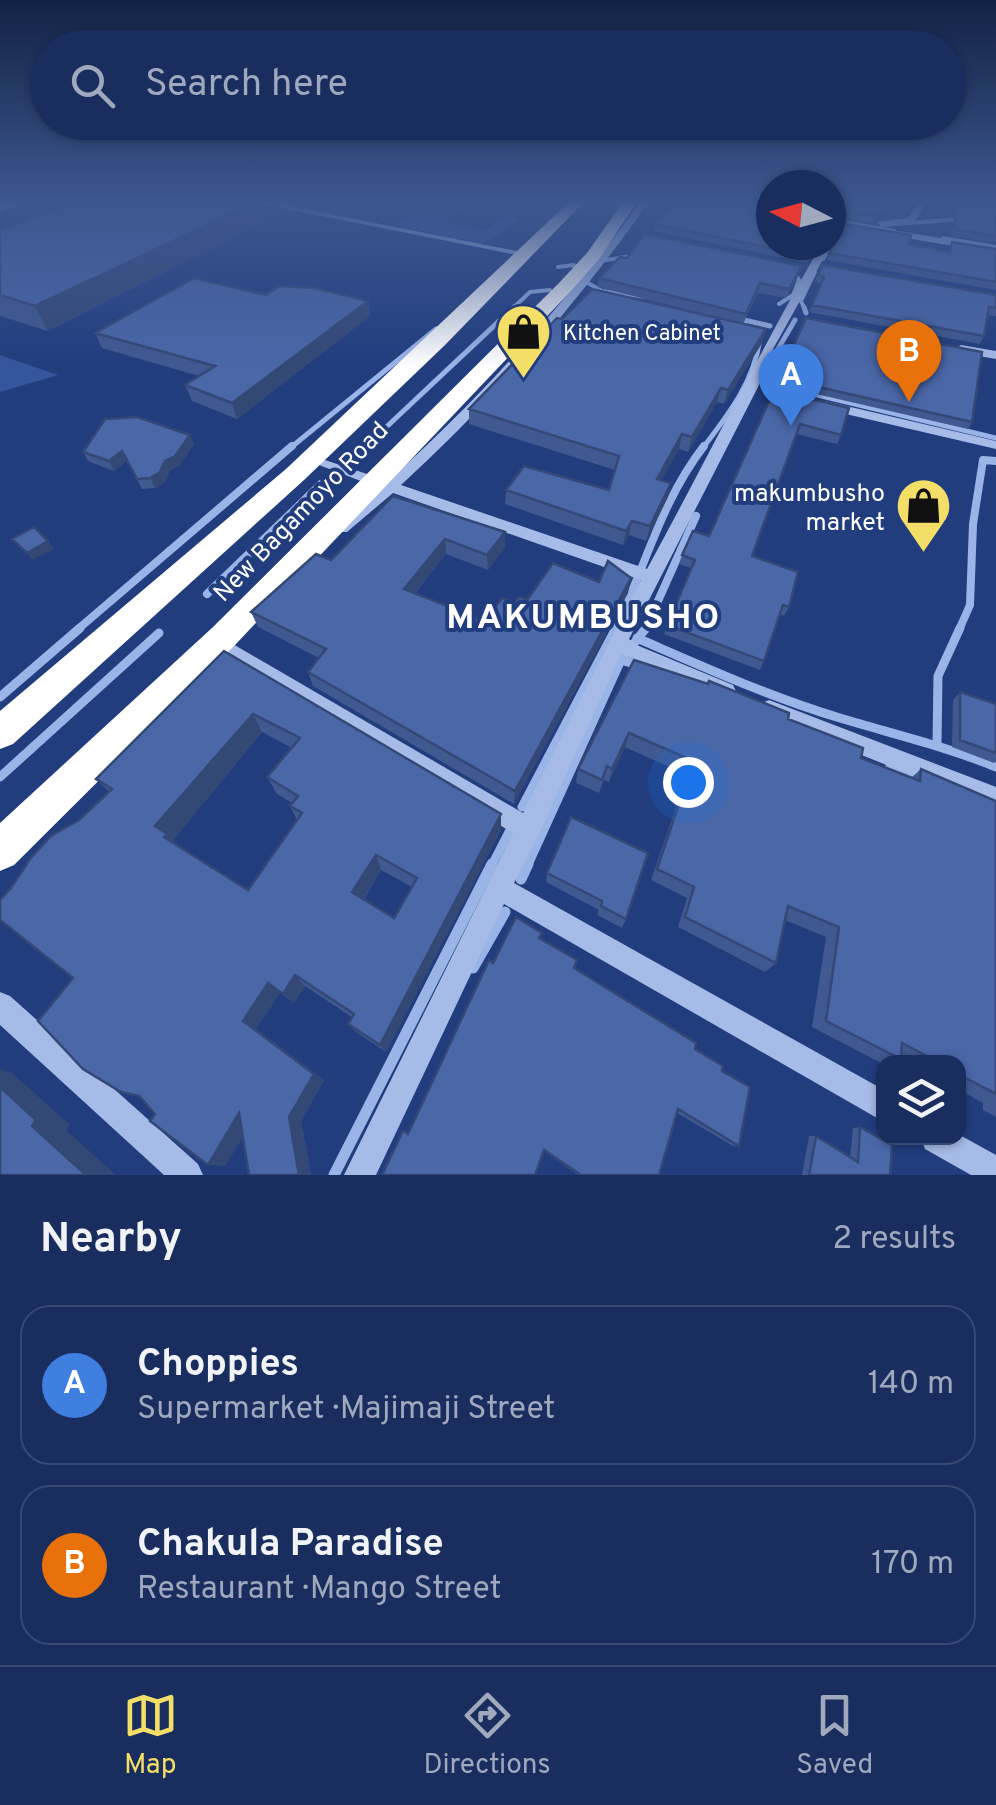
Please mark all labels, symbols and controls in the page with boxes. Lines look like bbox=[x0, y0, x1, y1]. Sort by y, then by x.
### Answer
search box bbox=[30, 30, 966, 140]
icon: search bbox=[65, 58, 120, 113]
text: Search here bbox=[145, 61, 348, 110]
north arrow bbox=[756, 170, 846, 260]
shop icon: Kitchen Cabinet bbox=[494, 302, 554, 381]
pin: B bbox=[876, 320, 942, 402]
place label: Kitchen Cabinet bbox=[563, 321, 721, 348]
pin: A bbox=[758, 344, 824, 426]
street label: New Bagamoyo Road bbox=[208, 416, 397, 610]
shop icon: makumbusho market bbox=[894, 476, 954, 555]
place label: makumbusho market bbox=[734, 479, 885, 540]
district label: MAKUMBUSHO bbox=[446, 597, 722, 641]
your location bbox=[663, 757, 714, 808]
map controls bbox=[876, 1055, 966, 1145]
button: layers bbox=[876, 1055, 966, 1145]
text: Nearby bbox=[40, 1214, 182, 1267]
text: 2 results bbox=[832, 1220, 956, 1260]
text: Choppies bbox=[137, 1341, 299, 1390]
text: A bbox=[63, 1365, 86, 1405]
text: 140 m bbox=[868, 1365, 954, 1405]
text: Supermarket · Majimaji Street bbox=[137, 1390, 555, 1430]
text: Chakula Paradise bbox=[137, 1521, 444, 1570]
text: B bbox=[63, 1545, 86, 1585]
text: 170 m bbox=[871, 1545, 954, 1585]
text: Restaurant · Mango Street bbox=[137, 1570, 501, 1610]
tab: Map bbox=[123, 1688, 178, 1784]
tab: Directions bbox=[423, 1688, 551, 1784]
tab: Saved bbox=[796, 1688, 873, 1784]

